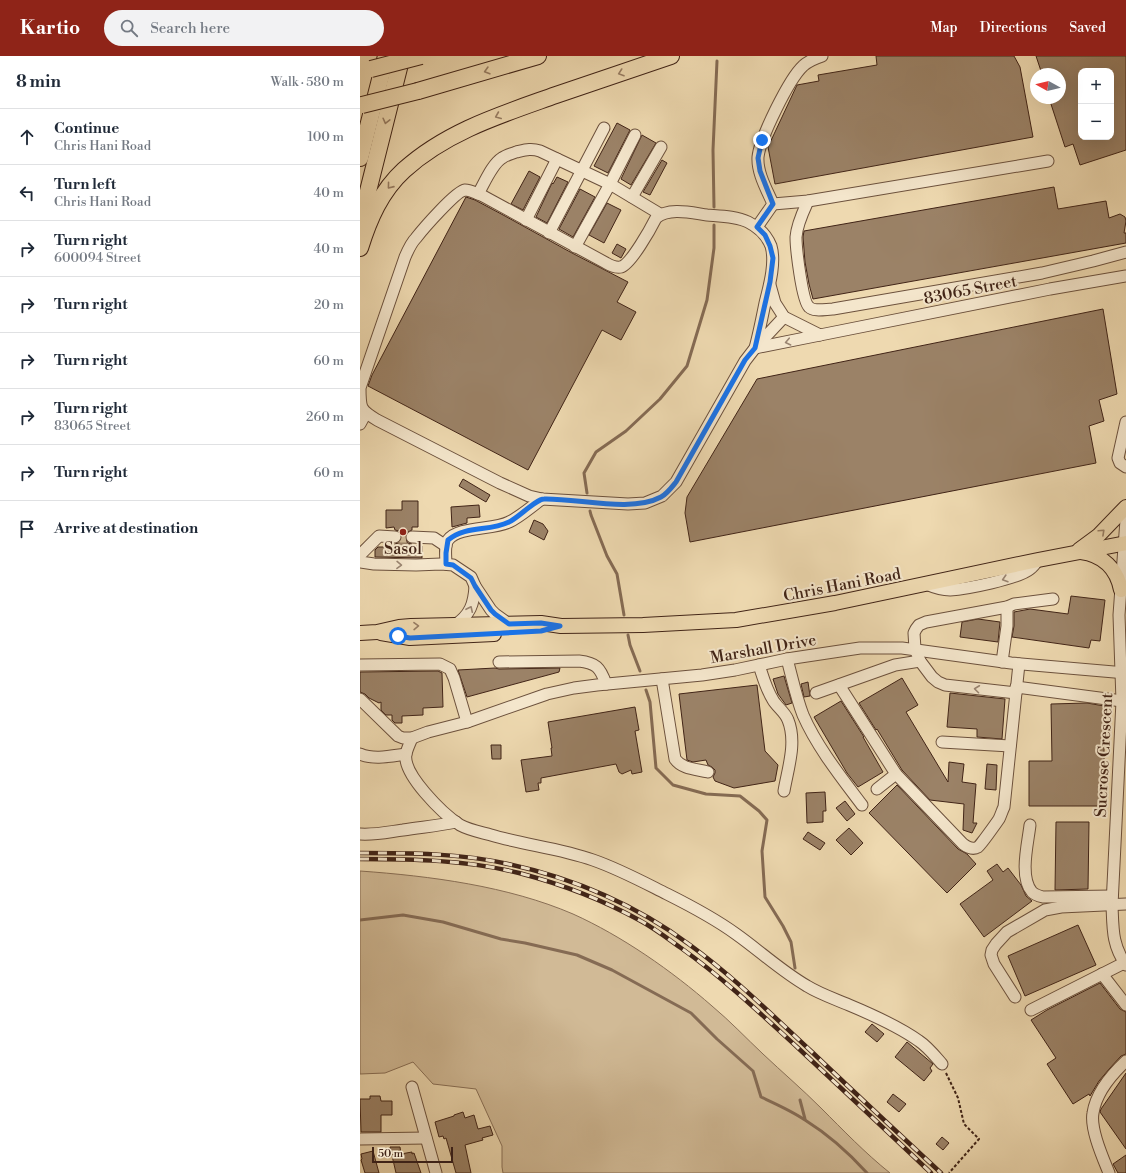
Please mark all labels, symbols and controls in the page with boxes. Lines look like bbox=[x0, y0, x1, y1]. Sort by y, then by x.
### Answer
search box bbox=[104, 10, 384, 46]
text: Kartio bbox=[20, 16, 80, 40]
icon: search bbox=[118, 17, 140, 39]
text: Search here bbox=[150, 19, 230, 38]
text: Map bbox=[930, 19, 958, 37]
text: Directions bbox=[980, 19, 1047, 37]
text: Saved bbox=[1069, 19, 1106, 37]
one-way arrow bbox=[484, 66, 491, 75]
one-way arrow bbox=[617, 68, 624, 77]
north arrow bbox=[1030, 68, 1066, 104]
map controls bbox=[1078, 68, 1114, 140]
button: + bbox=[1078, 68, 1114, 104]
text: 8 min bbox=[16, 71, 61, 93]
text: Walk · 580 m bbox=[270, 74, 344, 90]
button: − bbox=[1078, 104, 1114, 140]
one-way arrow bbox=[495, 111, 502, 119]
one-way arrow bbox=[382, 117, 391, 124]
text: Continue bbox=[54, 119, 119, 138]
icon: ahead bbox=[16, 126, 38, 148]
text: 100 m bbox=[308, 129, 344, 145]
route end bbox=[753, 131, 771, 149]
text: Chris Hani Road bbox=[54, 138, 151, 154]
text: Turn left bbox=[54, 175, 116, 194]
one-way arrow bbox=[388, 181, 395, 188]
icon: left bbox=[16, 182, 38, 204]
text: 40 m bbox=[314, 185, 344, 201]
text: Chris Hani Road bbox=[54, 194, 151, 210]
text: Turn right bbox=[54, 231, 128, 250]
icon: right bbox=[16, 238, 38, 260]
text: 40 m bbox=[314, 241, 344, 257]
text: 600094 Street bbox=[54, 250, 141, 266]
street label: 83065 Street bbox=[922, 271, 1019, 309]
icon: right bbox=[16, 294, 38, 316]
text: Turn right bbox=[54, 295, 128, 314]
text: 20 m bbox=[314, 297, 344, 313]
one-way arrow bbox=[784, 337, 791, 345]
icon: right bbox=[16, 350, 38, 372]
text: Turn right bbox=[54, 351, 128, 370]
text: 60 m bbox=[313, 353, 344, 369]
text: Turn right bbox=[54, 399, 128, 418]
icon: right bbox=[16, 406, 38, 428]
text: 260 m bbox=[306, 409, 344, 425]
text: 83065 Street bbox=[54, 418, 131, 434]
icon: right bbox=[16, 462, 38, 484]
text: Turn right bbox=[54, 463, 128, 482]
text: 60 m bbox=[313, 465, 344, 481]
icon: arrive bbox=[16, 518, 38, 540]
text: Arrive at destination bbox=[54, 519, 198, 538]
marker: Sasol bbox=[398, 527, 408, 537]
one-way arrow bbox=[1098, 529, 1105, 536]
place label: Sasol bbox=[384, 539, 422, 559]
one-way arrow bbox=[396, 561, 402, 569]
street label: Chris Hani Road bbox=[782, 564, 903, 606]
one-way arrow bbox=[1002, 574, 1009, 583]
one-way arrow bbox=[465, 605, 473, 613]
one-way arrow bbox=[413, 622, 419, 630]
route start bbox=[389, 627, 407, 645]
street label: Marshall Drive bbox=[709, 630, 818, 668]
one-way arrow bbox=[974, 685, 980, 694]
street label: Sucrose Crescent bbox=[1091, 692, 1117, 818]
scale bar bbox=[372, 1145, 453, 1164]
text: 50 m bbox=[378, 1147, 403, 1161]

